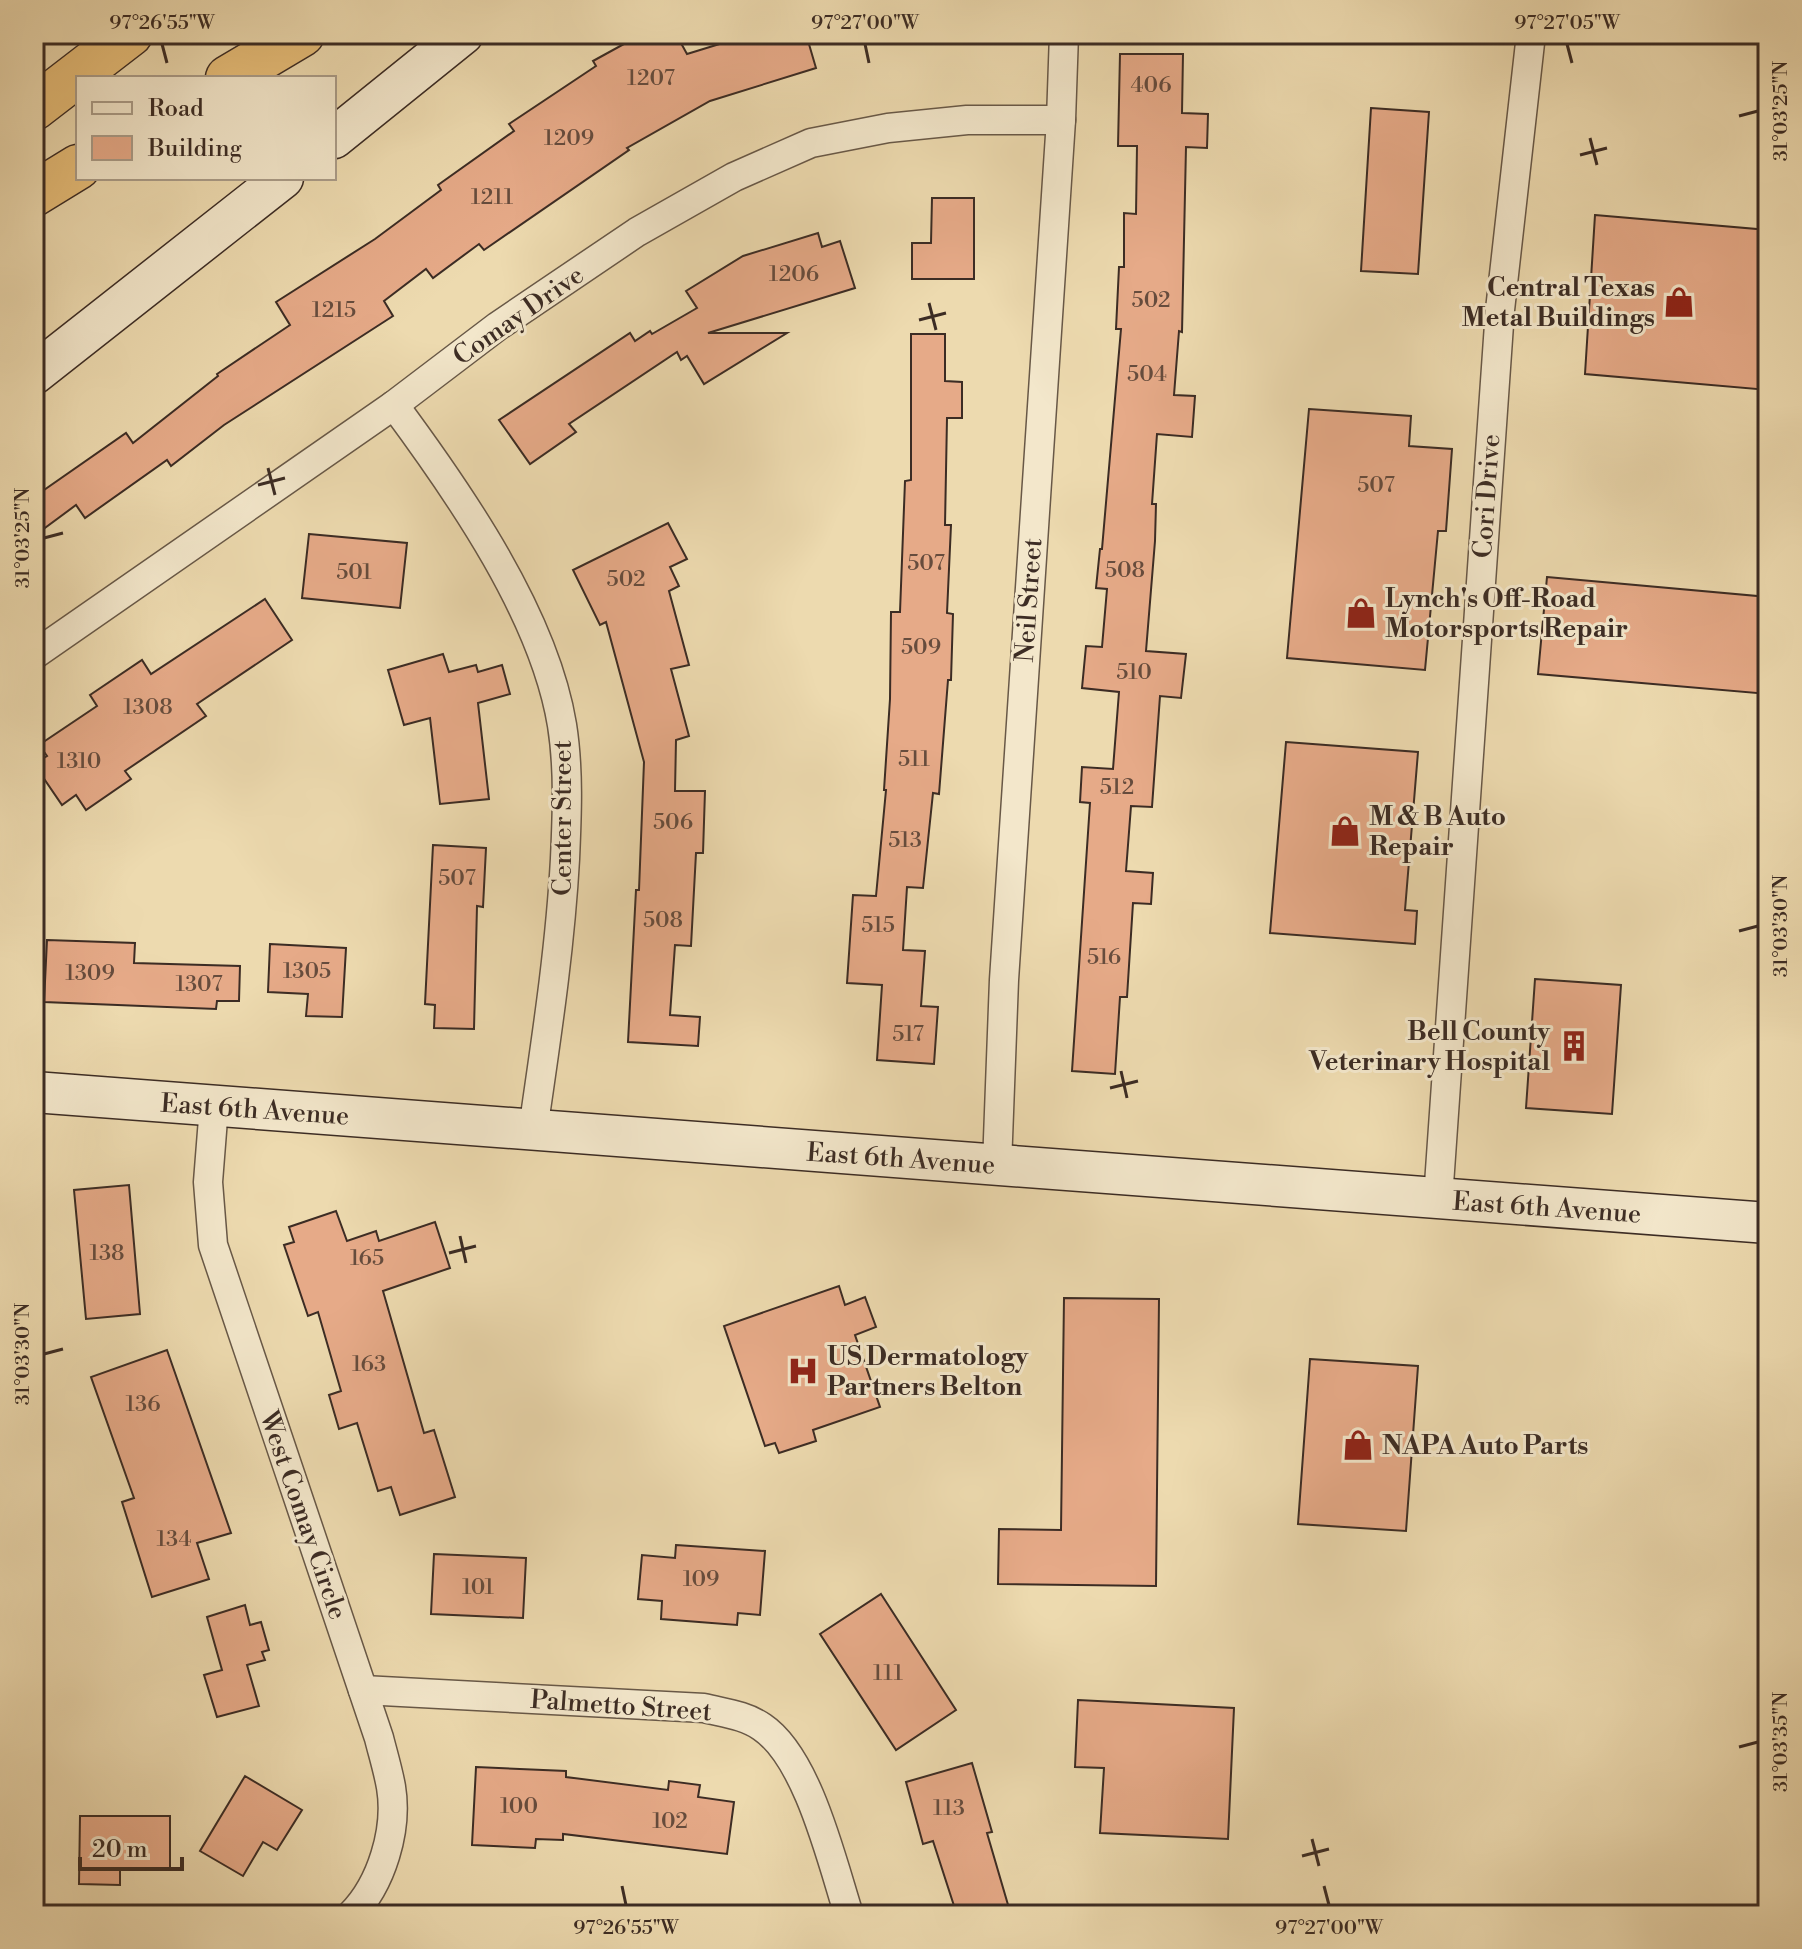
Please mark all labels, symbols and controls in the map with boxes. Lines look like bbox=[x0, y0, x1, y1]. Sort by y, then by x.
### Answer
text: 97°26'55"W bbox=[109, 11, 216, 36]
text: 97°27'00"W bbox=[811, 11, 920, 36]
text: 97°27'05"W bbox=[1514, 11, 1621, 36]
text: 31°03'25"N bbox=[1769, 61, 1794, 161]
house number: 1207 bbox=[627, 65, 675, 92]
house number: 406 bbox=[1130, 72, 1172, 99]
legend bbox=[76, 76, 336, 180]
text: Road bbox=[148, 94, 204, 124]
house number: 1209 bbox=[544, 125, 594, 152]
text: Building bbox=[147, 134, 242, 164]
house number: 1211 bbox=[471, 184, 514, 211]
street label: Comay Drive bbox=[447, 259, 590, 373]
house number: 1206 bbox=[769, 261, 819, 288]
place label: Central Texas Metal Buildings bbox=[1461, 272, 1655, 334]
shop icon: Central Texas Metal Buildings bbox=[1662, 285, 1696, 319]
house number: 502 bbox=[1132, 287, 1170, 314]
house number: 1215 bbox=[312, 297, 356, 324]
house number: 504 bbox=[1127, 361, 1167, 388]
street label: Cori Drive bbox=[1467, 433, 1507, 559]
house number: 507 bbox=[1357, 472, 1395, 499]
text: 31°03'25"N bbox=[11, 488, 36, 588]
street label: Neil Street bbox=[1009, 537, 1049, 663]
house number: 507 bbox=[907, 550, 945, 577]
house number: 508 bbox=[1105, 557, 1145, 584]
house number: 501 bbox=[336, 559, 372, 586]
house number: 502 bbox=[607, 566, 645, 593]
place label: Lynch's Off-Road Motorsports Repair bbox=[1385, 583, 1628, 645]
shop icon: Lynch's Off-Road Motorsports Repair bbox=[1344, 596, 1378, 630]
house number: 509 bbox=[901, 634, 941, 661]
house number: 510 bbox=[1116, 659, 1152, 686]
house number: 1308 bbox=[123, 694, 173, 721]
street label: Center Street bbox=[547, 740, 579, 896]
house number: 511 bbox=[898, 746, 930, 773]
house number: 1310 bbox=[57, 748, 101, 775]
house number: 512 bbox=[1100, 774, 1134, 801]
place label: M & B Auto Repair bbox=[1369, 801, 1506, 863]
house number: 506 bbox=[653, 809, 693, 836]
shop icon: M & B Auto Repair bbox=[1328, 814, 1362, 848]
house number: 513 bbox=[888, 827, 922, 854]
house number: 507 bbox=[438, 865, 476, 892]
text: 31°03'30"N bbox=[1769, 875, 1794, 977]
house number: 508 bbox=[643, 907, 683, 934]
house number: 515 bbox=[861, 912, 895, 939]
house number: 516 bbox=[1087, 944, 1121, 971]
house number: 1305 bbox=[283, 958, 331, 985]
house number: 1309 bbox=[65, 960, 115, 987]
house number: 1307 bbox=[175, 971, 223, 998]
place label: Bell County Veterinary Hospital bbox=[1308, 1016, 1551, 1078]
house number: 517 bbox=[892, 1021, 924, 1048]
building icon: Bell County Veterinary Hospital bbox=[1557, 1029, 1591, 1063]
street label: East 6th Avenue bbox=[159, 1087, 350, 1133]
street label: East 6th Avenue bbox=[805, 1136, 996, 1182]
street label: East 6th Avenue bbox=[1451, 1185, 1642, 1231]
house number: 138 bbox=[89, 1240, 125, 1267]
house number: 165 bbox=[350, 1245, 384, 1272]
text: 31°03'30"N bbox=[11, 1303, 36, 1405]
place label: US Dermatology Partners Belton bbox=[827, 1341, 1029, 1403]
house number: 163 bbox=[352, 1351, 386, 1378]
hospital icon: US Dermatology Partners Belton bbox=[786, 1354, 820, 1388]
house number: 136 bbox=[126, 1391, 160, 1418]
street label: West Comay Circle bbox=[252, 1406, 354, 1624]
shop icon: NAPA Auto Parts bbox=[1341, 1428, 1375, 1462]
place label: NAPA Auto Parts bbox=[1382, 1430, 1588, 1462]
house number: 134 bbox=[156, 1526, 192, 1553]
house number: 109 bbox=[683, 1566, 719, 1593]
house number: 101 bbox=[462, 1574, 495, 1601]
house number: 111 bbox=[873, 1660, 903, 1687]
street label: Palmetto Street bbox=[529, 1684, 713, 1728]
text: 31°03'35"N bbox=[1769, 1692, 1794, 1792]
house number: 100 bbox=[500, 1793, 538, 1820]
house number: 113 bbox=[933, 1795, 965, 1822]
house number: 102 bbox=[652, 1808, 688, 1835]
scale bar bbox=[80, 1821, 182, 1871]
text: 20 m bbox=[92, 1835, 148, 1865]
text: 97°26'55"W bbox=[573, 1916, 680, 1941]
text: 97°27'00"W bbox=[1275, 1916, 1384, 1941]

